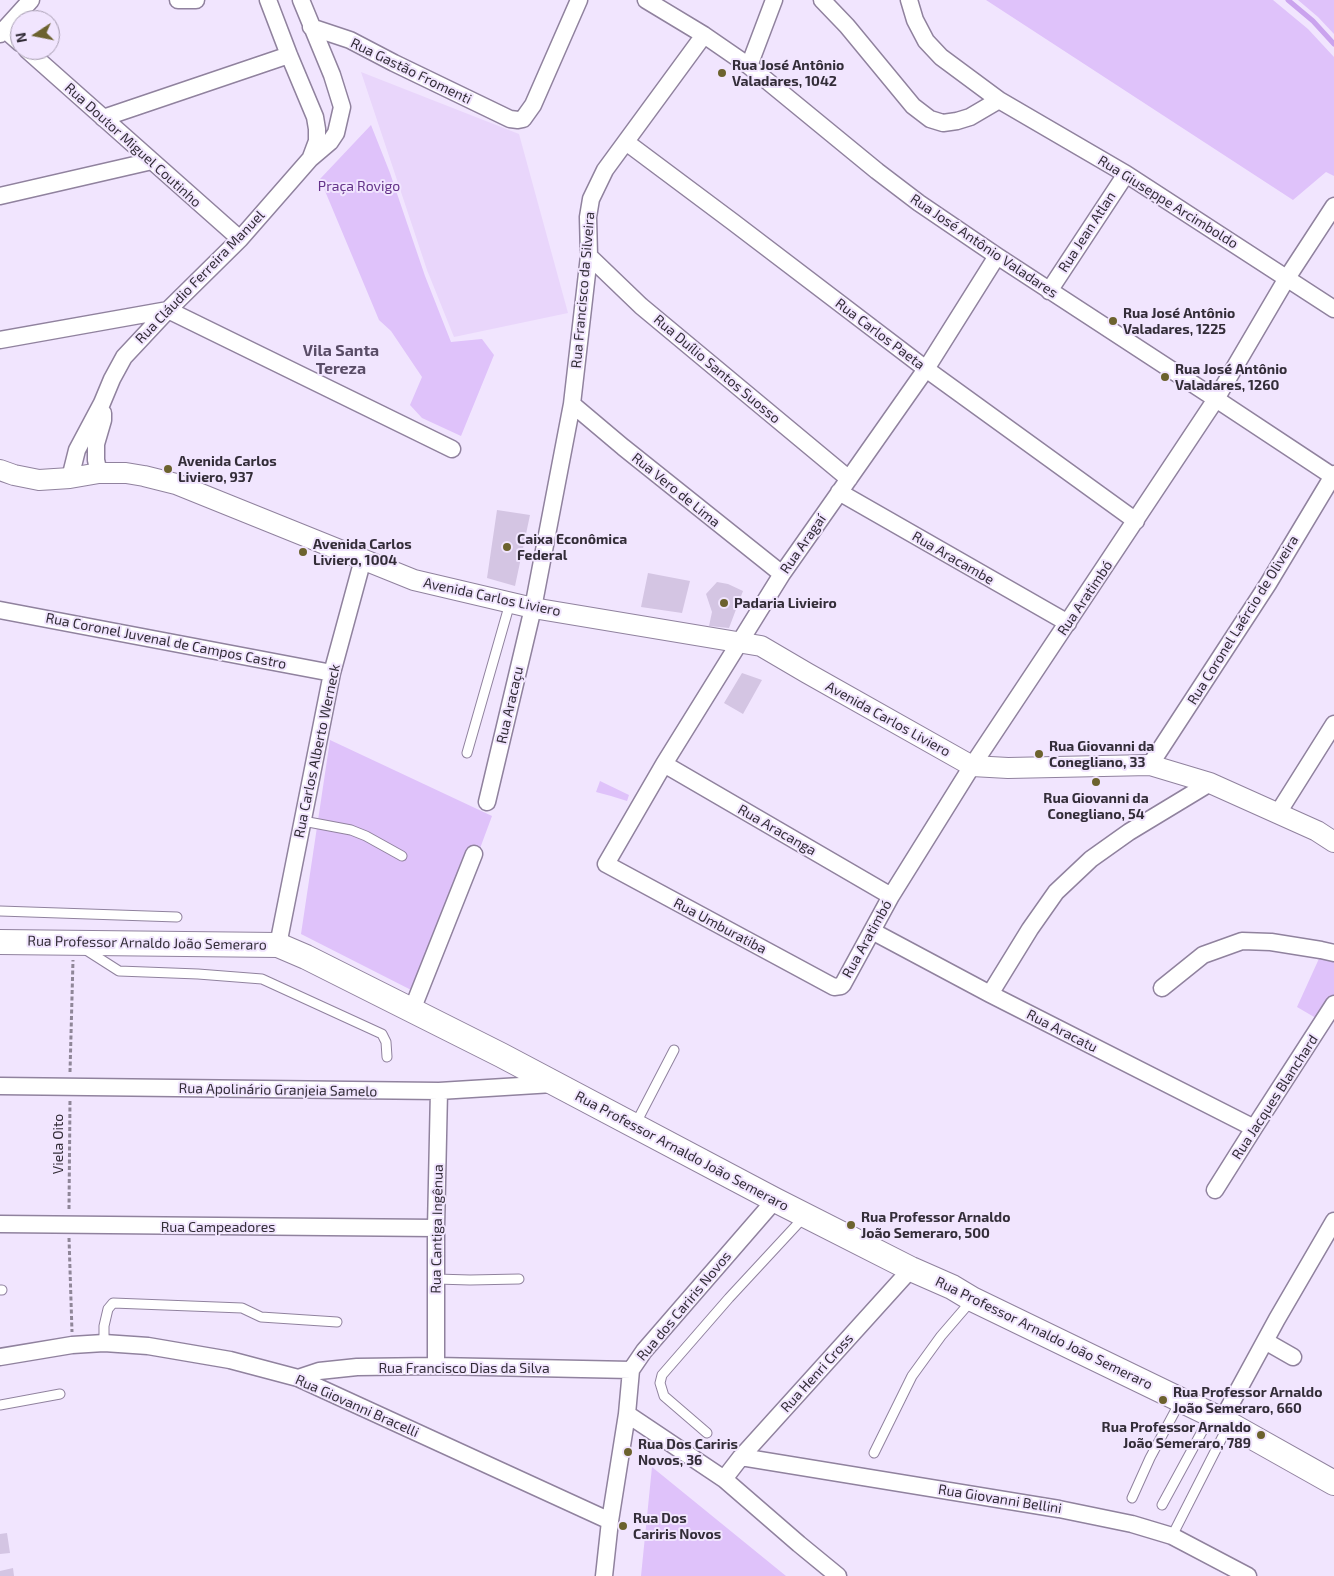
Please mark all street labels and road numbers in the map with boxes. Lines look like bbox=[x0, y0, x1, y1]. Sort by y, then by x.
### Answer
street label: Rua Gastão Fromenti bbox=[348, 34, 474, 108]
street label: Rua Doutor Miguel Coutinho bbox=[61, 79, 205, 211]
street label: Rua Giuseppe Arcimboldo bbox=[1095, 152, 1241, 252]
street label: Rua Jean Atlan bbox=[1055, 189, 1119, 275]
street label: Rua José Antônio Valadares bbox=[907, 190, 1061, 302]
street label: Rua Cláudio Ferreira Manuel bbox=[132, 207, 268, 347]
street label: Rua Francisco da Silveira bbox=[568, 211, 598, 369]
street label: Rua Carlos Paeta bbox=[832, 295, 928, 373]
street label: Rua Duílio Santos Suosso bbox=[650, 311, 784, 427]
street label: Rua Vero de Lima bbox=[628, 449, 724, 531]
street label: Rua Aragaí bbox=[777, 511, 829, 577]
street label: Rua Aracambe bbox=[909, 528, 997, 588]
street label: Rua Coronel Laércio de Oliveira bbox=[1184, 532, 1302, 708]
street label: Rua Aratimbó bbox=[1054, 557, 1116, 639]
street label: Avenida Carlos Liviero bbox=[422, 574, 562, 620]
street label: Rua Coronel Juvenal de Campos Castro bbox=[44, 609, 288, 673]
street label: Rua Carlos Alberto Werneck bbox=[290, 663, 344, 839]
street label: Rua Aracaçu bbox=[493, 665, 527, 745]
street label: Avenida Carlos Liviero bbox=[823, 678, 953, 760]
street label: Rua Aracanga bbox=[735, 801, 819, 859]
street label: Rua Umburatiba bbox=[671, 894, 769, 958]
street label: Rua Aratimbó bbox=[839, 897, 895, 981]
street label: Rua Professor Arnaldo João Semeraro bbox=[27, 933, 267, 953]
street label: Rua Aracatu bbox=[1024, 1006, 1100, 1056]
street label: Rua Jacques Blanchard bbox=[1228, 1032, 1322, 1162]
street label: Rua Apolinário Granjeia Samelo bbox=[178, 1080, 378, 1100]
street label: Rua Professor Arnaldo João Semeraro bbox=[572, 1087, 792, 1215]
street label: Viela Oito bbox=[50, 1114, 66, 1174]
street label: Rua Cantiga Ingênua bbox=[427, 1164, 447, 1294]
street label: Rua Campeadores bbox=[161, 1219, 275, 1235]
street label: Rua dos Cariris Novos bbox=[633, 1248, 735, 1364]
street label: Rua Professor Arnaldo João Semeraro bbox=[933, 1273, 1155, 1393]
street label: Rua Henri Cross bbox=[777, 1330, 857, 1416]
street label: Rua Francisco Dias da Silva bbox=[378, 1360, 550, 1376]
street label: Rua Giovanni Bracelli bbox=[293, 1371, 421, 1441]
street label: Rua Giovanni Bellini bbox=[937, 1481, 1063, 1517]

